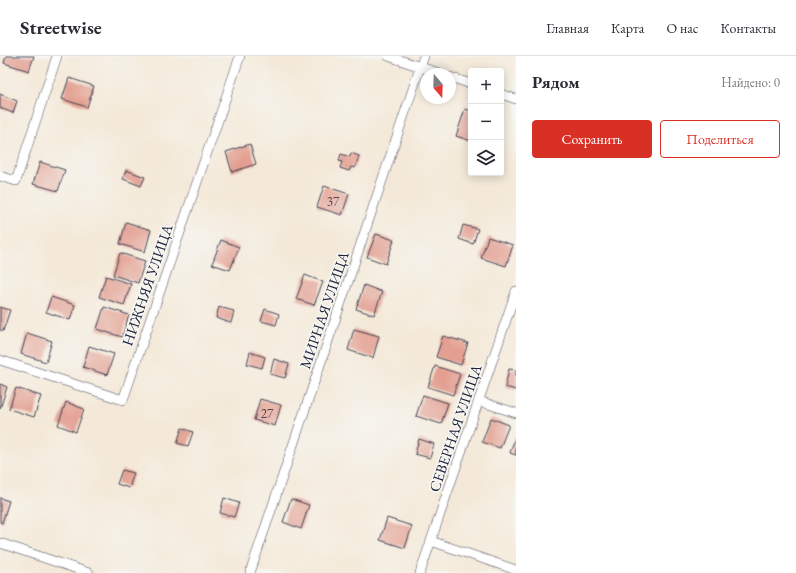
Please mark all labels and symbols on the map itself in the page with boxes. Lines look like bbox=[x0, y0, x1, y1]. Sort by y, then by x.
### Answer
north arrow bbox=[420, 68, 456, 104]
house number: 37 bbox=[327, 193, 340, 210]
street label: НИЖНЯЯ УЛИЦА bbox=[117, 221, 177, 348]
street label: МИРНАЯ УЛИЦА bbox=[295, 248, 353, 371]
street label: СЕВЕРНАЯ УЛИЦА bbox=[424, 361, 486, 494]
house number: 27 bbox=[261, 405, 274, 422]

